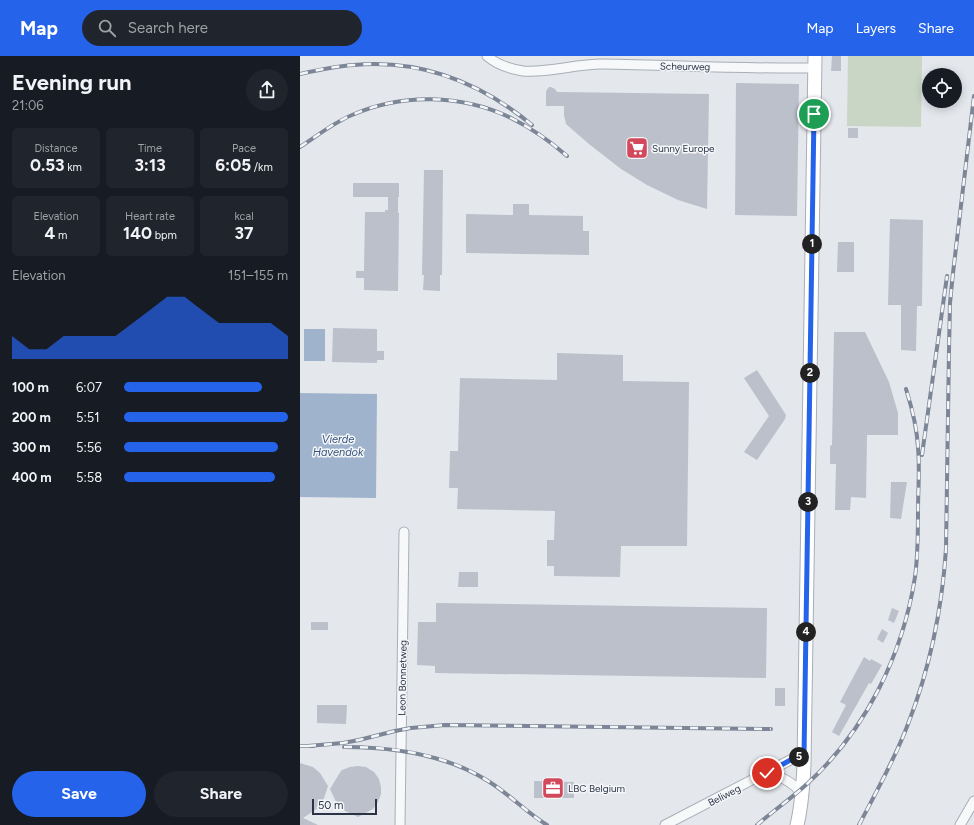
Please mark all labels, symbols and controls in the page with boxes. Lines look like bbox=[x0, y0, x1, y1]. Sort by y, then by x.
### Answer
search box bbox=[82, 10, 362, 46]
text: Map bbox=[20, 17, 58, 40]
icon: search bbox=[96, 17, 118, 39]
text: Search here bbox=[128, 19, 208, 37]
text: Map bbox=[806, 20, 834, 37]
text: Layers bbox=[856, 20, 896, 37]
text: Share bbox=[918, 20, 954, 37]
street label: Scheurweg bbox=[660, 60, 711, 73]
map controls bbox=[922, 68, 962, 108]
button: locate bbox=[922, 68, 962, 108]
text: Evening run bbox=[12, 69, 132, 96]
button: share bbox=[246, 69, 288, 111]
pin bbox=[797, 97, 831, 131]
text: 21:06 bbox=[12, 98, 44, 113]
icon: arrive bbox=[803, 103, 825, 125]
supermarket icon: Sunny Europe bbox=[624, 135, 650, 161]
text: Distance bbox=[34, 142, 78, 155]
text: Time bbox=[138, 142, 162, 155]
text: Pace bbox=[232, 142, 256, 155]
place label: Sunny Europe bbox=[652, 142, 715, 155]
text: 0.53 bbox=[30, 155, 65, 175]
text: 3:13 bbox=[134, 155, 166, 175]
text: 6:05 bbox=[215, 155, 251, 175]
text: km bbox=[65, 161, 82, 174]
text: /km bbox=[251, 161, 273, 174]
text: Elevation bbox=[33, 210, 79, 223]
text: Heart rate bbox=[125, 210, 175, 223]
text: kcal bbox=[234, 210, 254, 223]
text: 4 bbox=[45, 223, 55, 243]
text: 140 bbox=[123, 223, 152, 243]
text: 37 bbox=[235, 223, 253, 243]
text: m bbox=[55, 229, 67, 242]
text: bpm bbox=[152, 229, 177, 242]
pin: 1 bbox=[802, 234, 822, 254]
text: 1 bbox=[810, 237, 814, 250]
text: Elevation bbox=[12, 268, 65, 283]
text: 151–155 m bbox=[228, 268, 288, 283]
pin: 2 bbox=[800, 363, 820, 383]
text: 2 bbox=[807, 366, 813, 379]
text: 100 m bbox=[12, 380, 49, 395]
text: 6:07 bbox=[76, 380, 102, 395]
text: 200 m bbox=[12, 410, 51, 425]
text: 5:51 bbox=[76, 410, 100, 425]
water label: Vierde Havendok bbox=[313, 433, 364, 459]
text: 300 m bbox=[12, 440, 51, 455]
text: 5:56 bbox=[76, 440, 102, 455]
text: 400 m bbox=[12, 470, 52, 485]
text: 5:58 bbox=[76, 470, 102, 485]
pin: 3 bbox=[798, 492, 818, 512]
text: 3 bbox=[805, 495, 811, 508]
pin: 4 bbox=[796, 622, 816, 642]
text: 4 bbox=[803, 625, 809, 638]
street label: Leon Bonnetweg bbox=[395, 640, 410, 716]
pin: 5 bbox=[789, 747, 809, 767]
text: 5 bbox=[796, 750, 802, 763]
pin bbox=[750, 756, 784, 790]
icon: check bbox=[756, 762, 778, 784]
button: Save bbox=[12, 771, 146, 817]
button: Share bbox=[154, 771, 288, 817]
office icon: LBC Belgium bbox=[540, 775, 566, 801]
place label: LBC Belgium bbox=[568, 782, 625, 795]
street label: Beliweg bbox=[706, 782, 743, 809]
scale bar bbox=[312, 797, 377, 816]
text: 50 m bbox=[318, 799, 343, 812]

